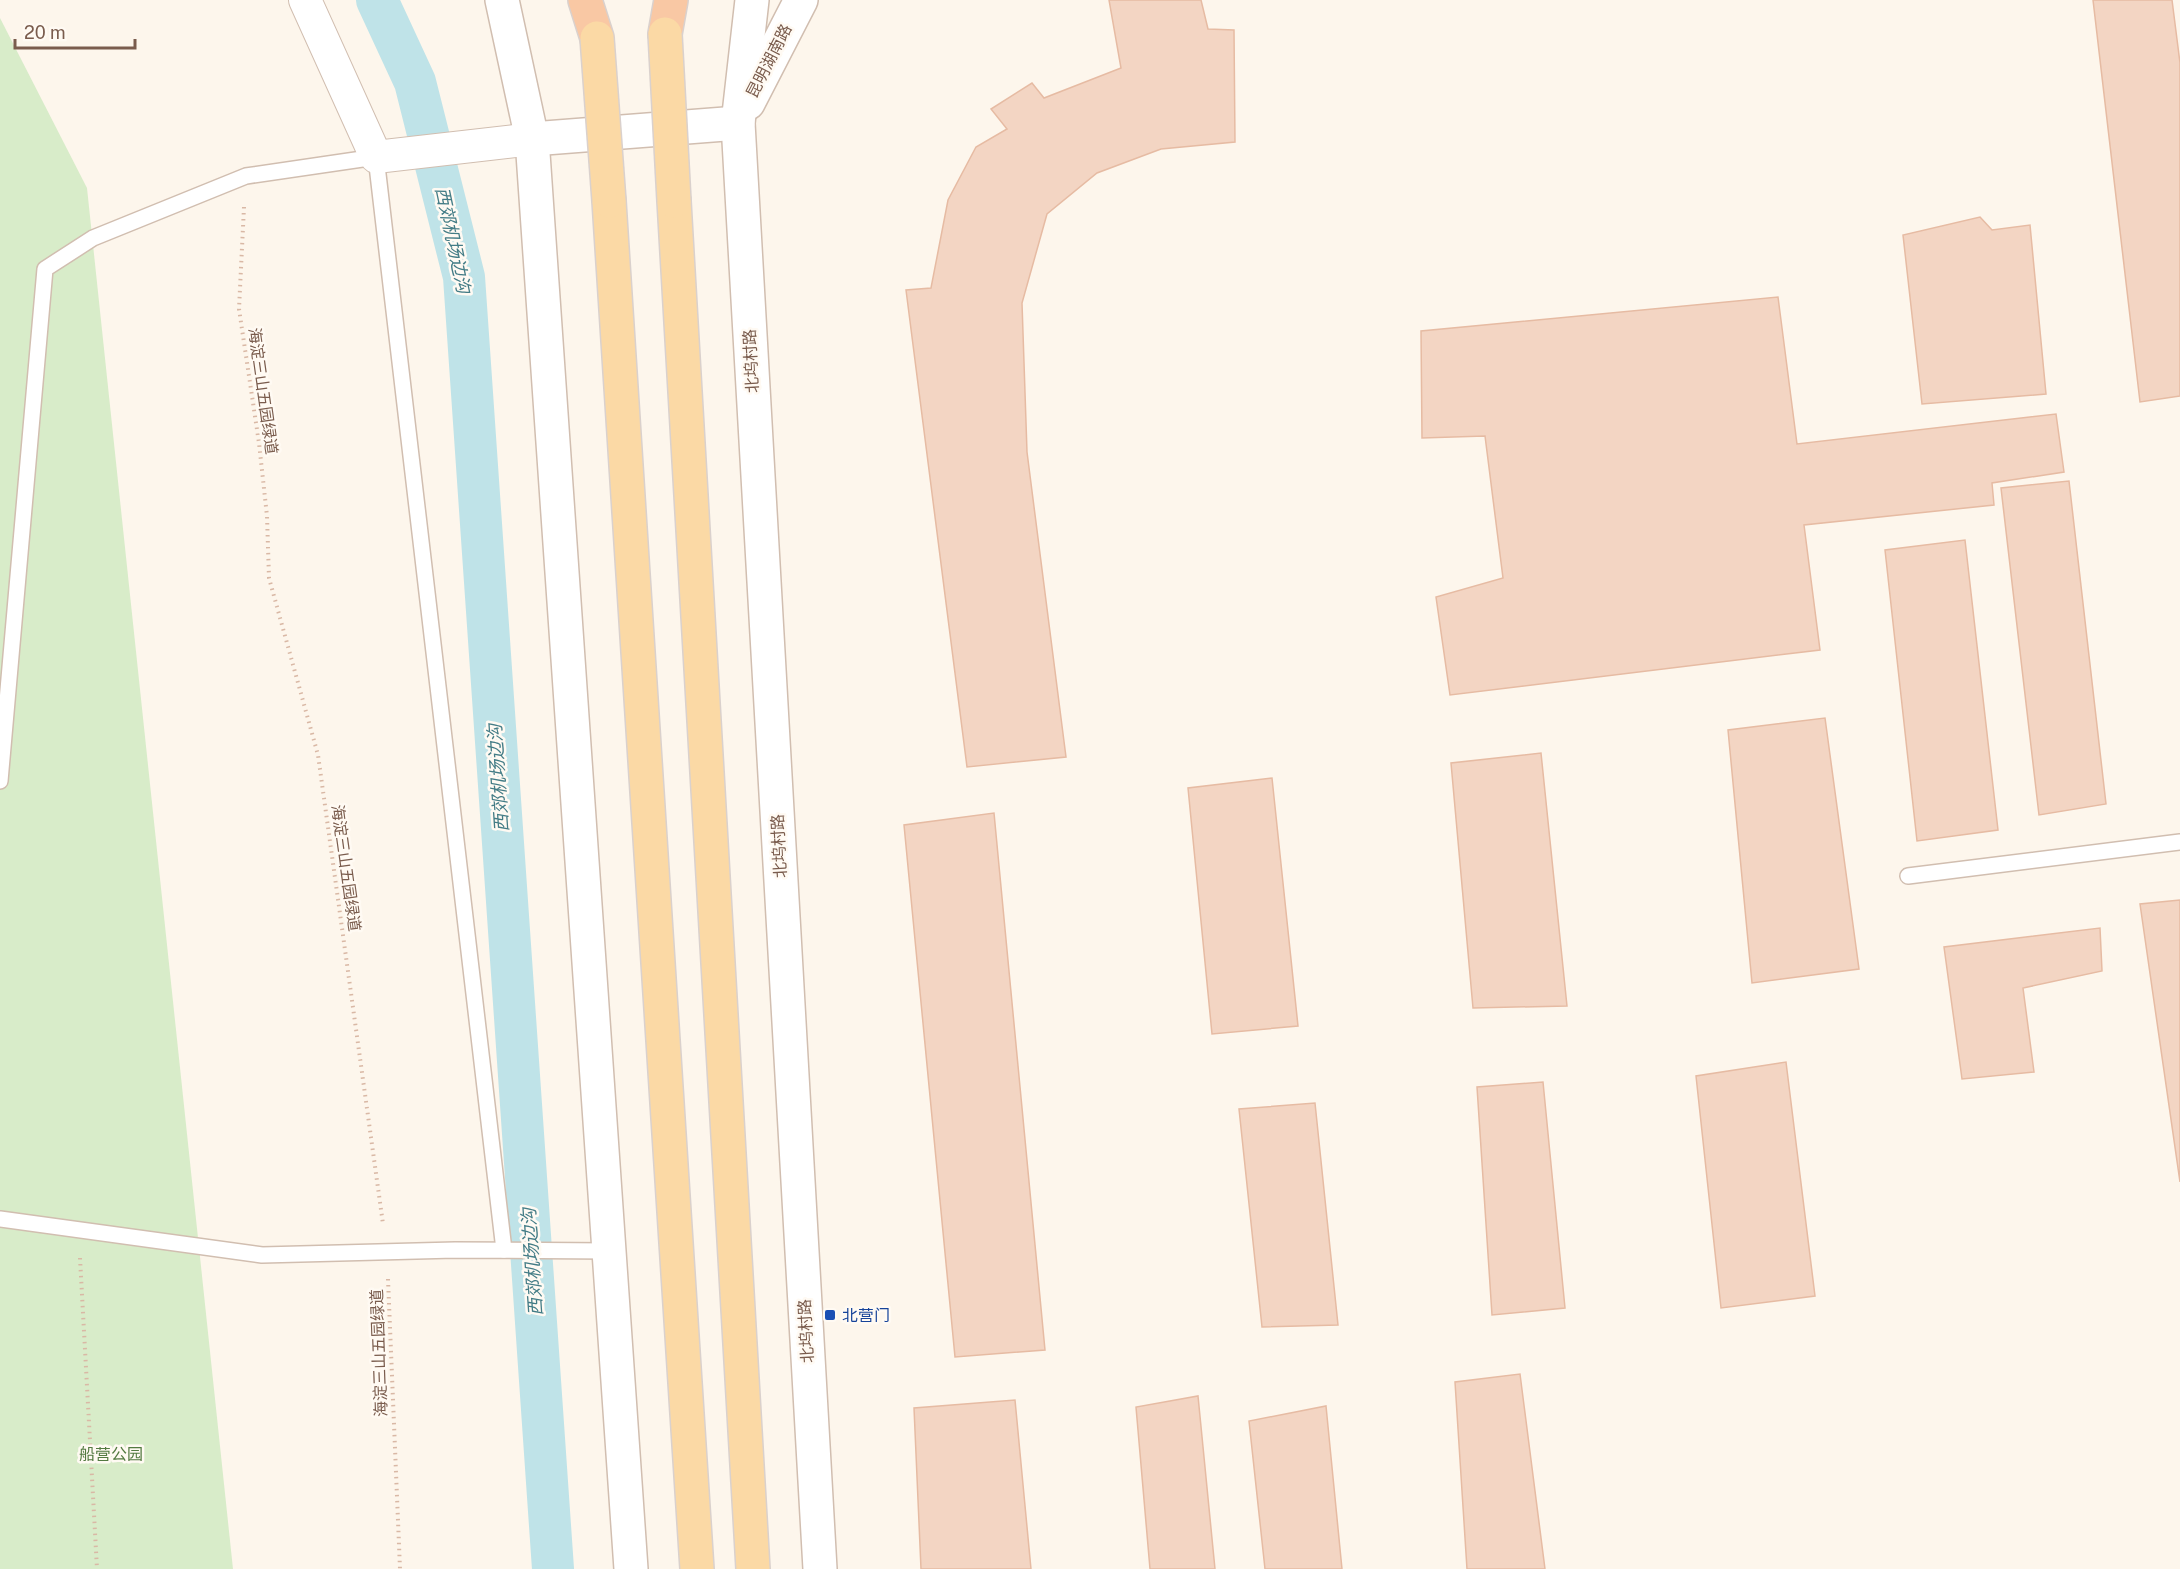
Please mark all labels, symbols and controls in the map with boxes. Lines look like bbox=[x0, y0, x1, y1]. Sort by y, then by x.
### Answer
scale bar bbox=[15, 12, 135, 50]
street label: 昆明湖南路 bbox=[742, 21, 796, 101]
text: 20 m bbox=[24, 22, 66, 43]
water label: 西郊机场边沟 bbox=[432, 185, 475, 297]
street label: 海淀三山五园绿道 bbox=[245, 326, 281, 456]
street label: 北坞村路 bbox=[740, 329, 762, 393]
water label: 西郊机场边沟 bbox=[484, 721, 512, 833]
street label: 海淀三山五园绿道 bbox=[328, 803, 364, 933]
street label: 北坞村路 bbox=[768, 814, 790, 878]
water label: 西郊机场边沟 bbox=[518, 1205, 546, 1317]
street label: 海淀三山五园绿道 bbox=[367, 1289, 391, 1417]
street label: 北坞村路 bbox=[795, 1299, 817, 1363]
place label: 北营门 bbox=[842, 1306, 890, 1325]
marker: 北营门 bbox=[823, 1308, 837, 1322]
park label: 船营公园 bbox=[79, 1445, 143, 1464]

